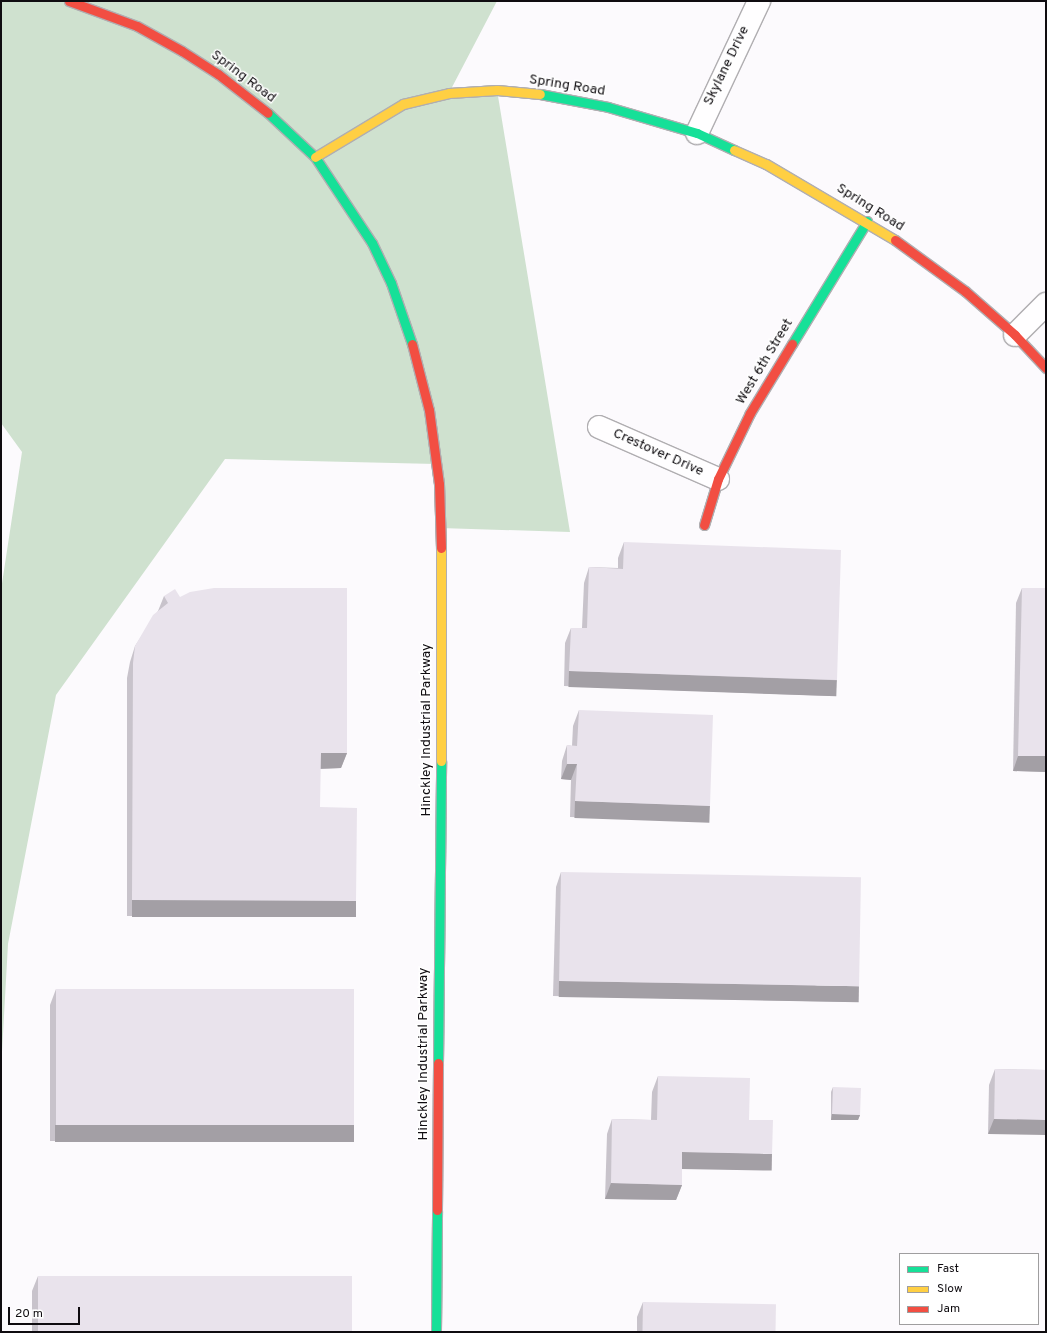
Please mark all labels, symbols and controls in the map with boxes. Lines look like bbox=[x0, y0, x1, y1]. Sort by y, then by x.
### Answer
street label: Skylane Drive bbox=[701, 24, 753, 108]
street label: Spring Road bbox=[207, 47, 279, 107]
street label: Spring Road bbox=[528, 72, 606, 100]
street label: Spring Road bbox=[833, 181, 907, 235]
street label: West 6th Street bbox=[733, 316, 797, 408]
street label: Crestover Drive bbox=[610, 425, 706, 481]
street label: Hinckley Industrial Parkway bbox=[419, 644, 435, 816]
street label: Hinckley Industrial Parkway bbox=[416, 968, 432, 1140]
legend bbox=[899, 1253, 1039, 1325]
text: Fast bbox=[937, 1261, 959, 1277]
text: Slow bbox=[937, 1281, 963, 1297]
scale bar bbox=[10, 1299, 82, 1325]
text: Jam bbox=[937, 1301, 960, 1317]
text: 20 m bbox=[15, 1306, 43, 1322]

